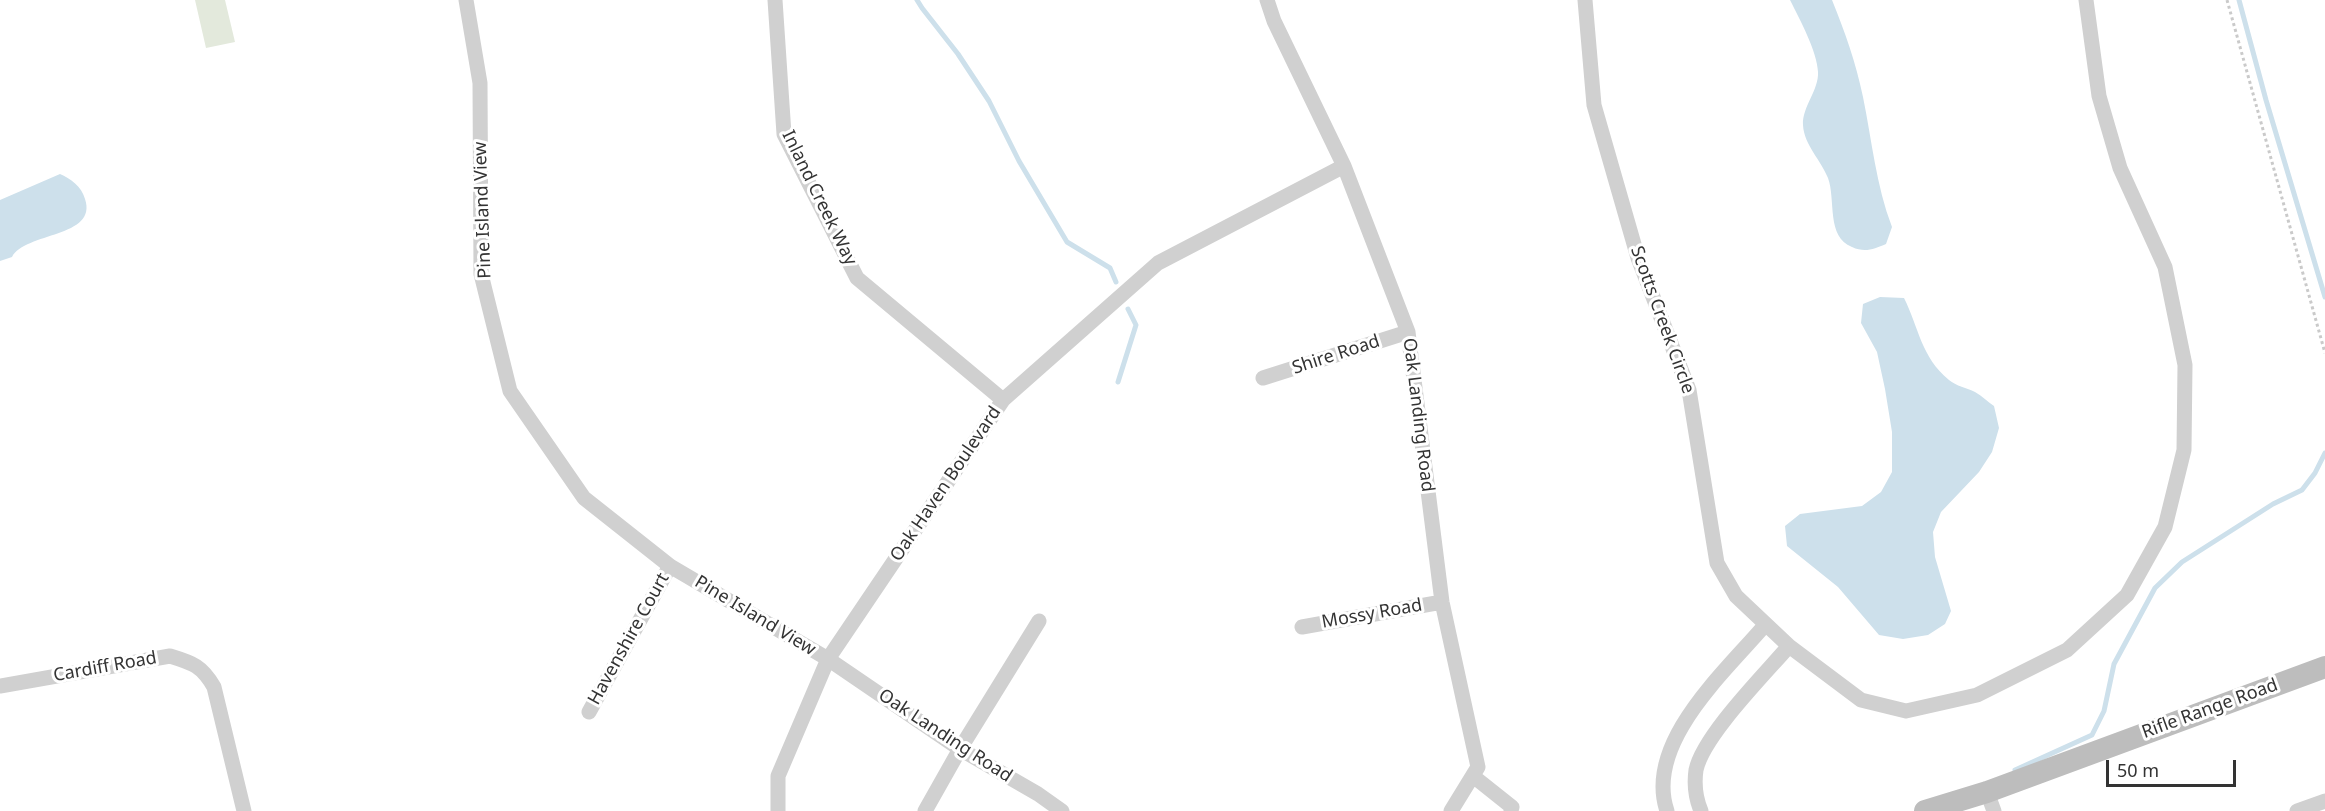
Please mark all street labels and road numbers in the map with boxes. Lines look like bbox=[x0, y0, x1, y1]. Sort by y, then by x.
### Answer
street label: Inland Creek Way bbox=[777, 127, 861, 269]
street label: Pine Island View bbox=[470, 141, 496, 279]
street label: Scotts Creek Circle bbox=[1625, 243, 1699, 397]
street label: Shire Road bbox=[1289, 331, 1383, 379]
street label: Oak Landing Road bbox=[1398, 337, 1438, 493]
street label: Oak Haven Boulevard bbox=[886, 402, 1006, 566]
street label: Havenshire Court bbox=[584, 569, 674, 709]
street label: Pine Island View bbox=[691, 571, 819, 661]
street label: Mossy Road bbox=[1320, 595, 1424, 633]
street label: Cardiff Road bbox=[52, 647, 158, 687]
street label: Rifle Range Road bbox=[2139, 674, 2281, 744]
street label: Oak Landing Road bbox=[874, 685, 1016, 787]

